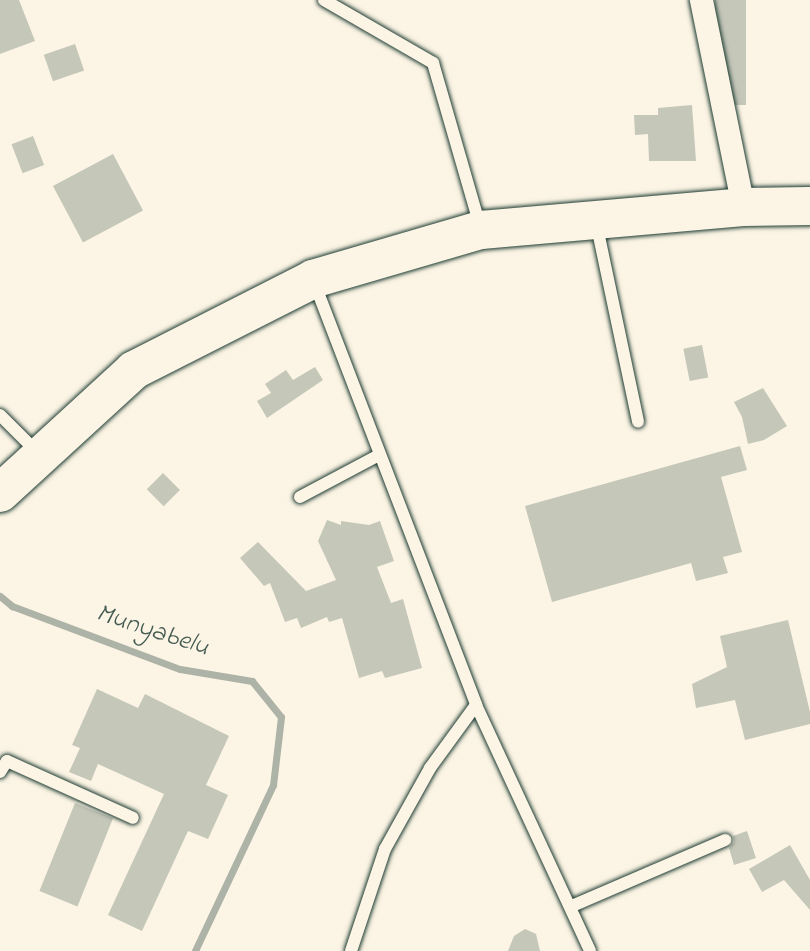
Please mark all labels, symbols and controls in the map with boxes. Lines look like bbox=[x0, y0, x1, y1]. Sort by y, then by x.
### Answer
water label: Munyabelu bbox=[92, 599, 212, 665]

